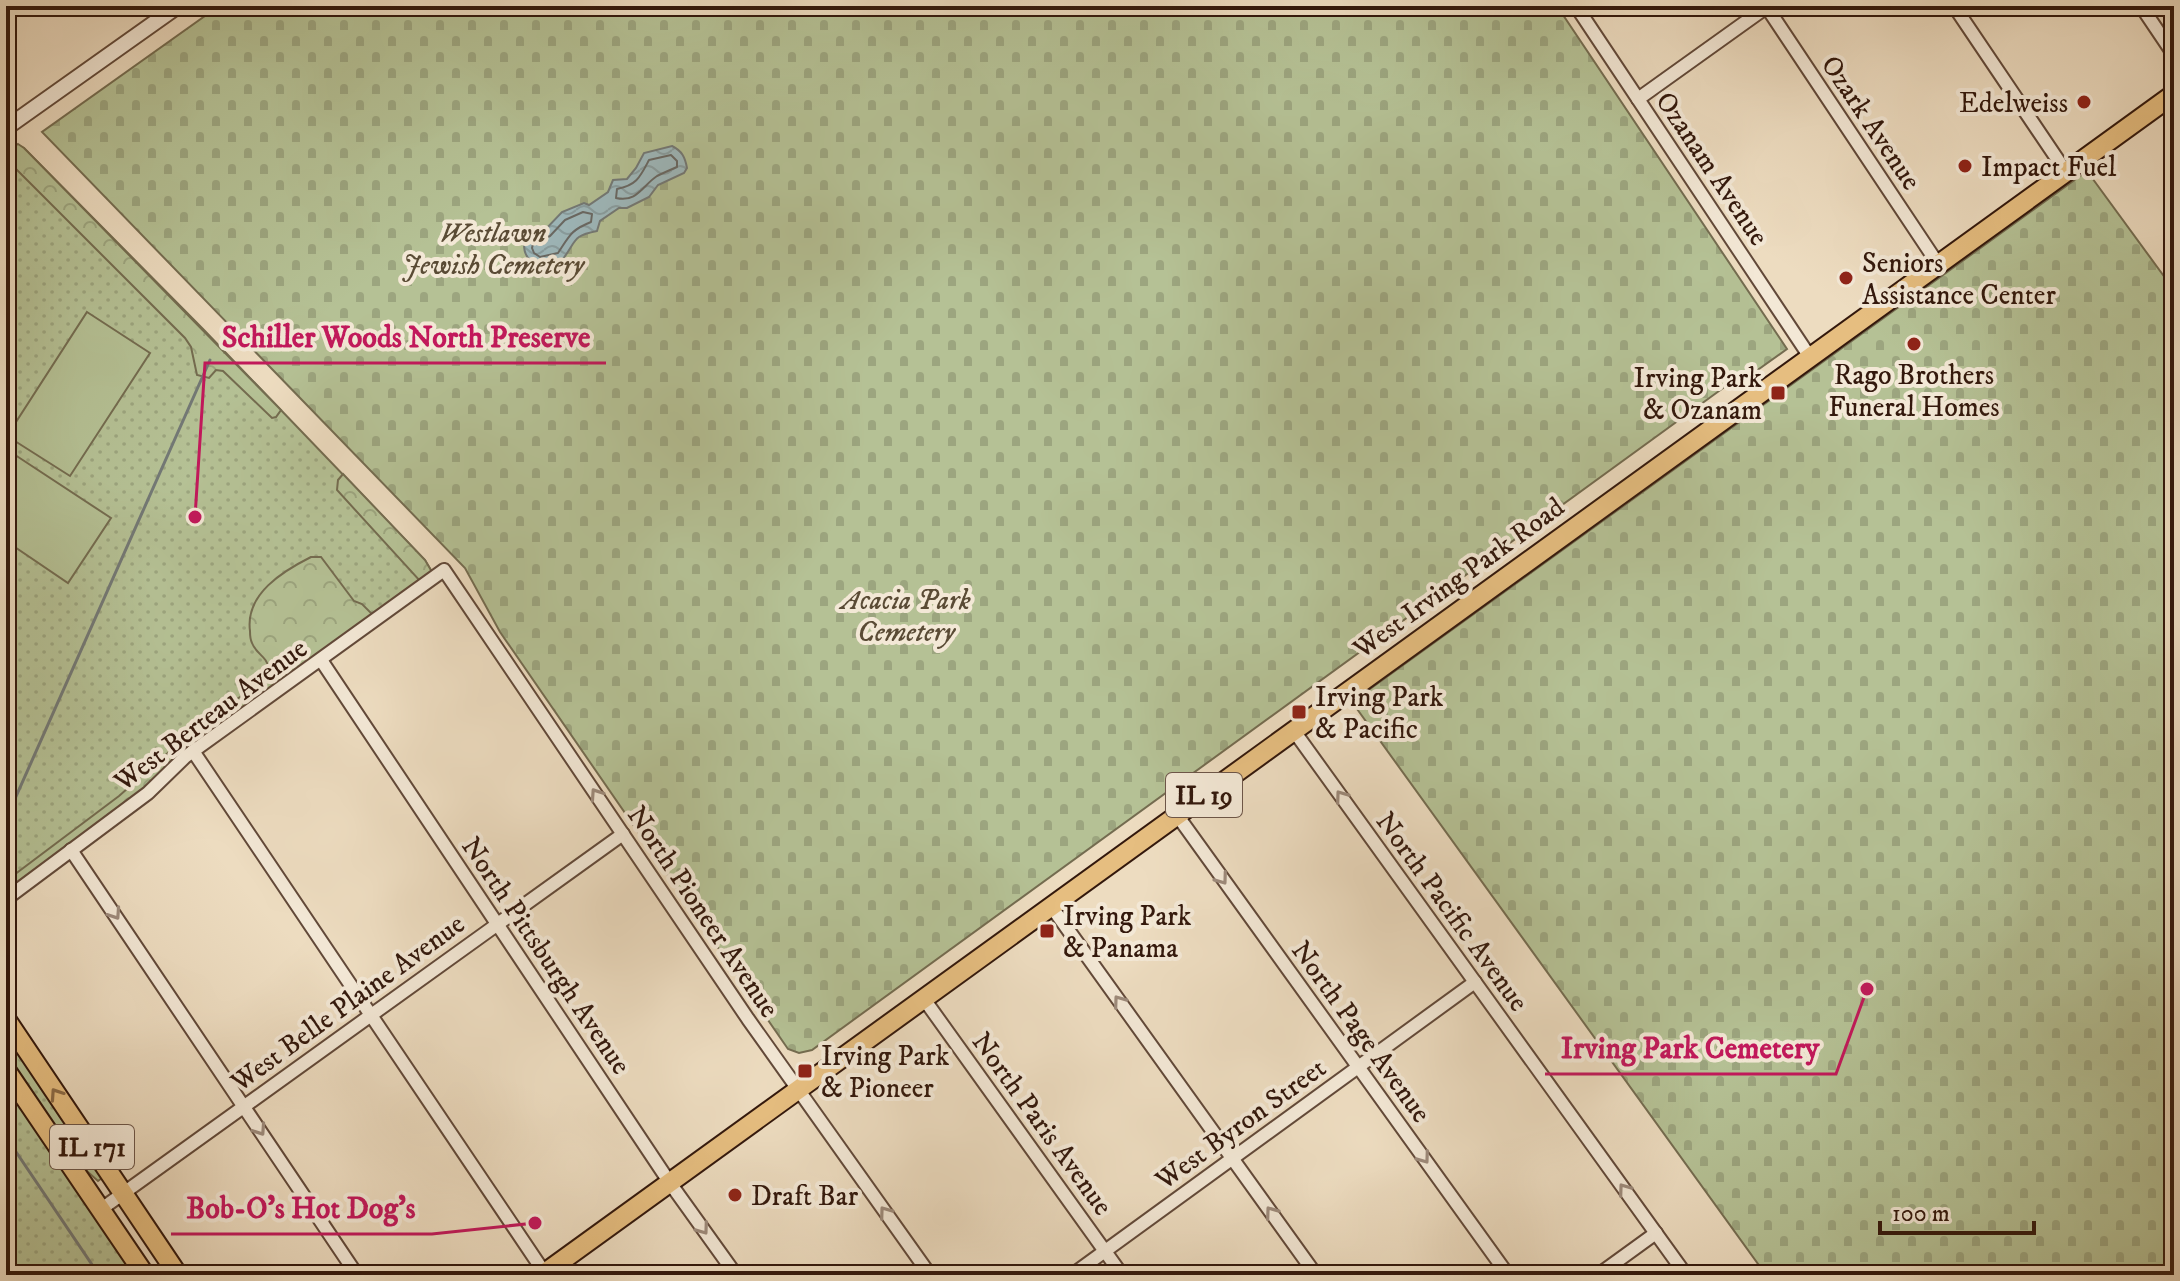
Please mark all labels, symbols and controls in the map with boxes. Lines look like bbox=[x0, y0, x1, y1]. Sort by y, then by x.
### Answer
street label: Ozark Avenue bbox=[1813, 49, 1929, 197]
street label: Ozanam Avenue bbox=[1647, 85, 1776, 252]
place label: Edelweiss bbox=[1959, 86, 2068, 121]
marker: Edelweiss bbox=[2075, 93, 2093, 111]
place label: Impact Fuel bbox=[1981, 150, 2117, 185]
marker: Impact Fuel bbox=[1956, 157, 1974, 175]
park label: Westlawn Jewish Cemetery bbox=[402, 216, 586, 283]
place label: Seniors Assistance Center bbox=[1862, 246, 2056, 313]
marker: Seniors Assistance Center bbox=[1837, 269, 1855, 287]
callout: Schiller Woods North Preserve bbox=[205, 309, 606, 363]
text: Schiller Woods North Preserve bbox=[222, 320, 591, 357]
marker: Rago Brothers Funeral Homes bbox=[1905, 335, 1923, 353]
place label: Rago Brothers Funeral Homes bbox=[1828, 358, 2000, 425]
place label: Irving Park & Ozanam bbox=[1634, 361, 1762, 428]
marker: Irving Park & Ozanam bbox=[1769, 384, 1787, 402]
street label: West Irving Park Road bbox=[1346, 490, 1571, 667]
park label: Acacia Park Cemetery bbox=[838, 583, 971, 650]
street label: West Berteau Avenue bbox=[107, 631, 314, 800]
place label: Irving Park & Pacific bbox=[1315, 680, 1444, 747]
marker: Irving Park & Pacific bbox=[1290, 703, 1308, 721]
road number: IL 19 bbox=[1166, 773, 1242, 817]
one-way arrow bbox=[591, 788, 606, 803]
one-way arrow bbox=[1336, 791, 1351, 805]
street label: North Pioneer Avenue bbox=[619, 799, 787, 1024]
street label: North Pacific Avenue bbox=[1368, 805, 1536, 1018]
street label: North Pittsburgh Avenue bbox=[453, 830, 638, 1081]
one-way arrow bbox=[1213, 870, 1227, 884]
place label: Irving Park & Panama bbox=[1063, 899, 1192, 966]
one-way arrow bbox=[105, 906, 120, 920]
street label: West Belle Plaine Avenue bbox=[223, 907, 472, 1100]
marker: Irving Park & Panama bbox=[1038, 922, 1056, 940]
street label: North Page Avenue bbox=[1283, 934, 1438, 1130]
one-way arrow bbox=[1114, 995, 1129, 1009]
callout: Irving Park Cemetery bbox=[1545, 1020, 1836, 1074]
street label: North Paris Avenue bbox=[964, 1025, 1120, 1222]
text: Irving Park Cemetery bbox=[1561, 1031, 1820, 1068]
place label: Irving Park & Pioneer bbox=[821, 1039, 950, 1106]
street label: West Byron Street bbox=[1148, 1051, 1333, 1198]
marker: Irving Park & Pioneer bbox=[796, 1062, 814, 1080]
one-way arrow bbox=[51, 1089, 66, 1103]
one-way arrow bbox=[250, 1122, 265, 1136]
road number: IL 171 bbox=[50, 1125, 134, 1169]
one-way arrow bbox=[1414, 1149, 1428, 1163]
place label: Draft Bar bbox=[751, 1179, 859, 1214]
callout: Bob-O's Hot Dog's bbox=[171, 1180, 432, 1234]
one-way arrow bbox=[1620, 1183, 1634, 1198]
scale bar bbox=[1880, 1185, 2034, 1235]
marker: Draft Bar bbox=[726, 1186, 744, 1204]
text: Bob-O's Hot Dog's bbox=[186, 1191, 416, 1228]
text: 100 m bbox=[1892, 1199, 1950, 1229]
one-way arrow bbox=[880, 1206, 894, 1220]
one-way arrow bbox=[1266, 1206, 1281, 1220]
one-way arrow bbox=[693, 1220, 708, 1234]

